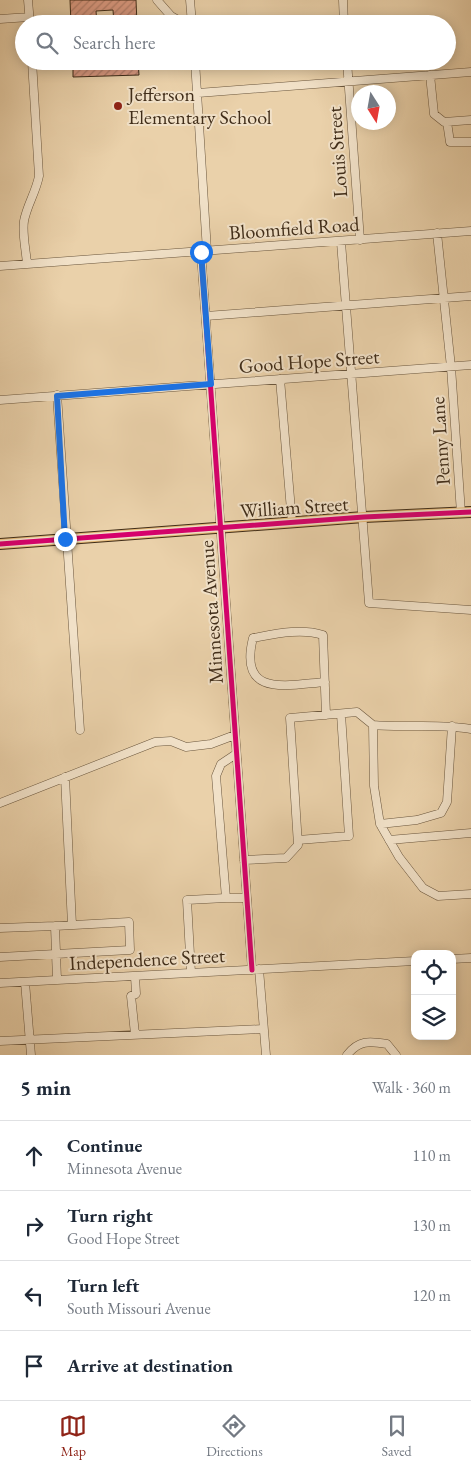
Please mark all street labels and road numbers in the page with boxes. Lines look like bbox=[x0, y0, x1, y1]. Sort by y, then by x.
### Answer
street label: Louis Street bbox=[321, 105, 353, 199]
street label: Bloomfield Road bbox=[228, 210, 361, 246]
street label: Good Hope Street bbox=[238, 343, 381, 379]
street label: Penny Lane bbox=[424, 396, 456, 486]
street label: William Street bbox=[239, 490, 350, 524]
street label: Minnesota Avenue bbox=[193, 539, 229, 685]
street label: Independence Street bbox=[68, 942, 226, 976]

